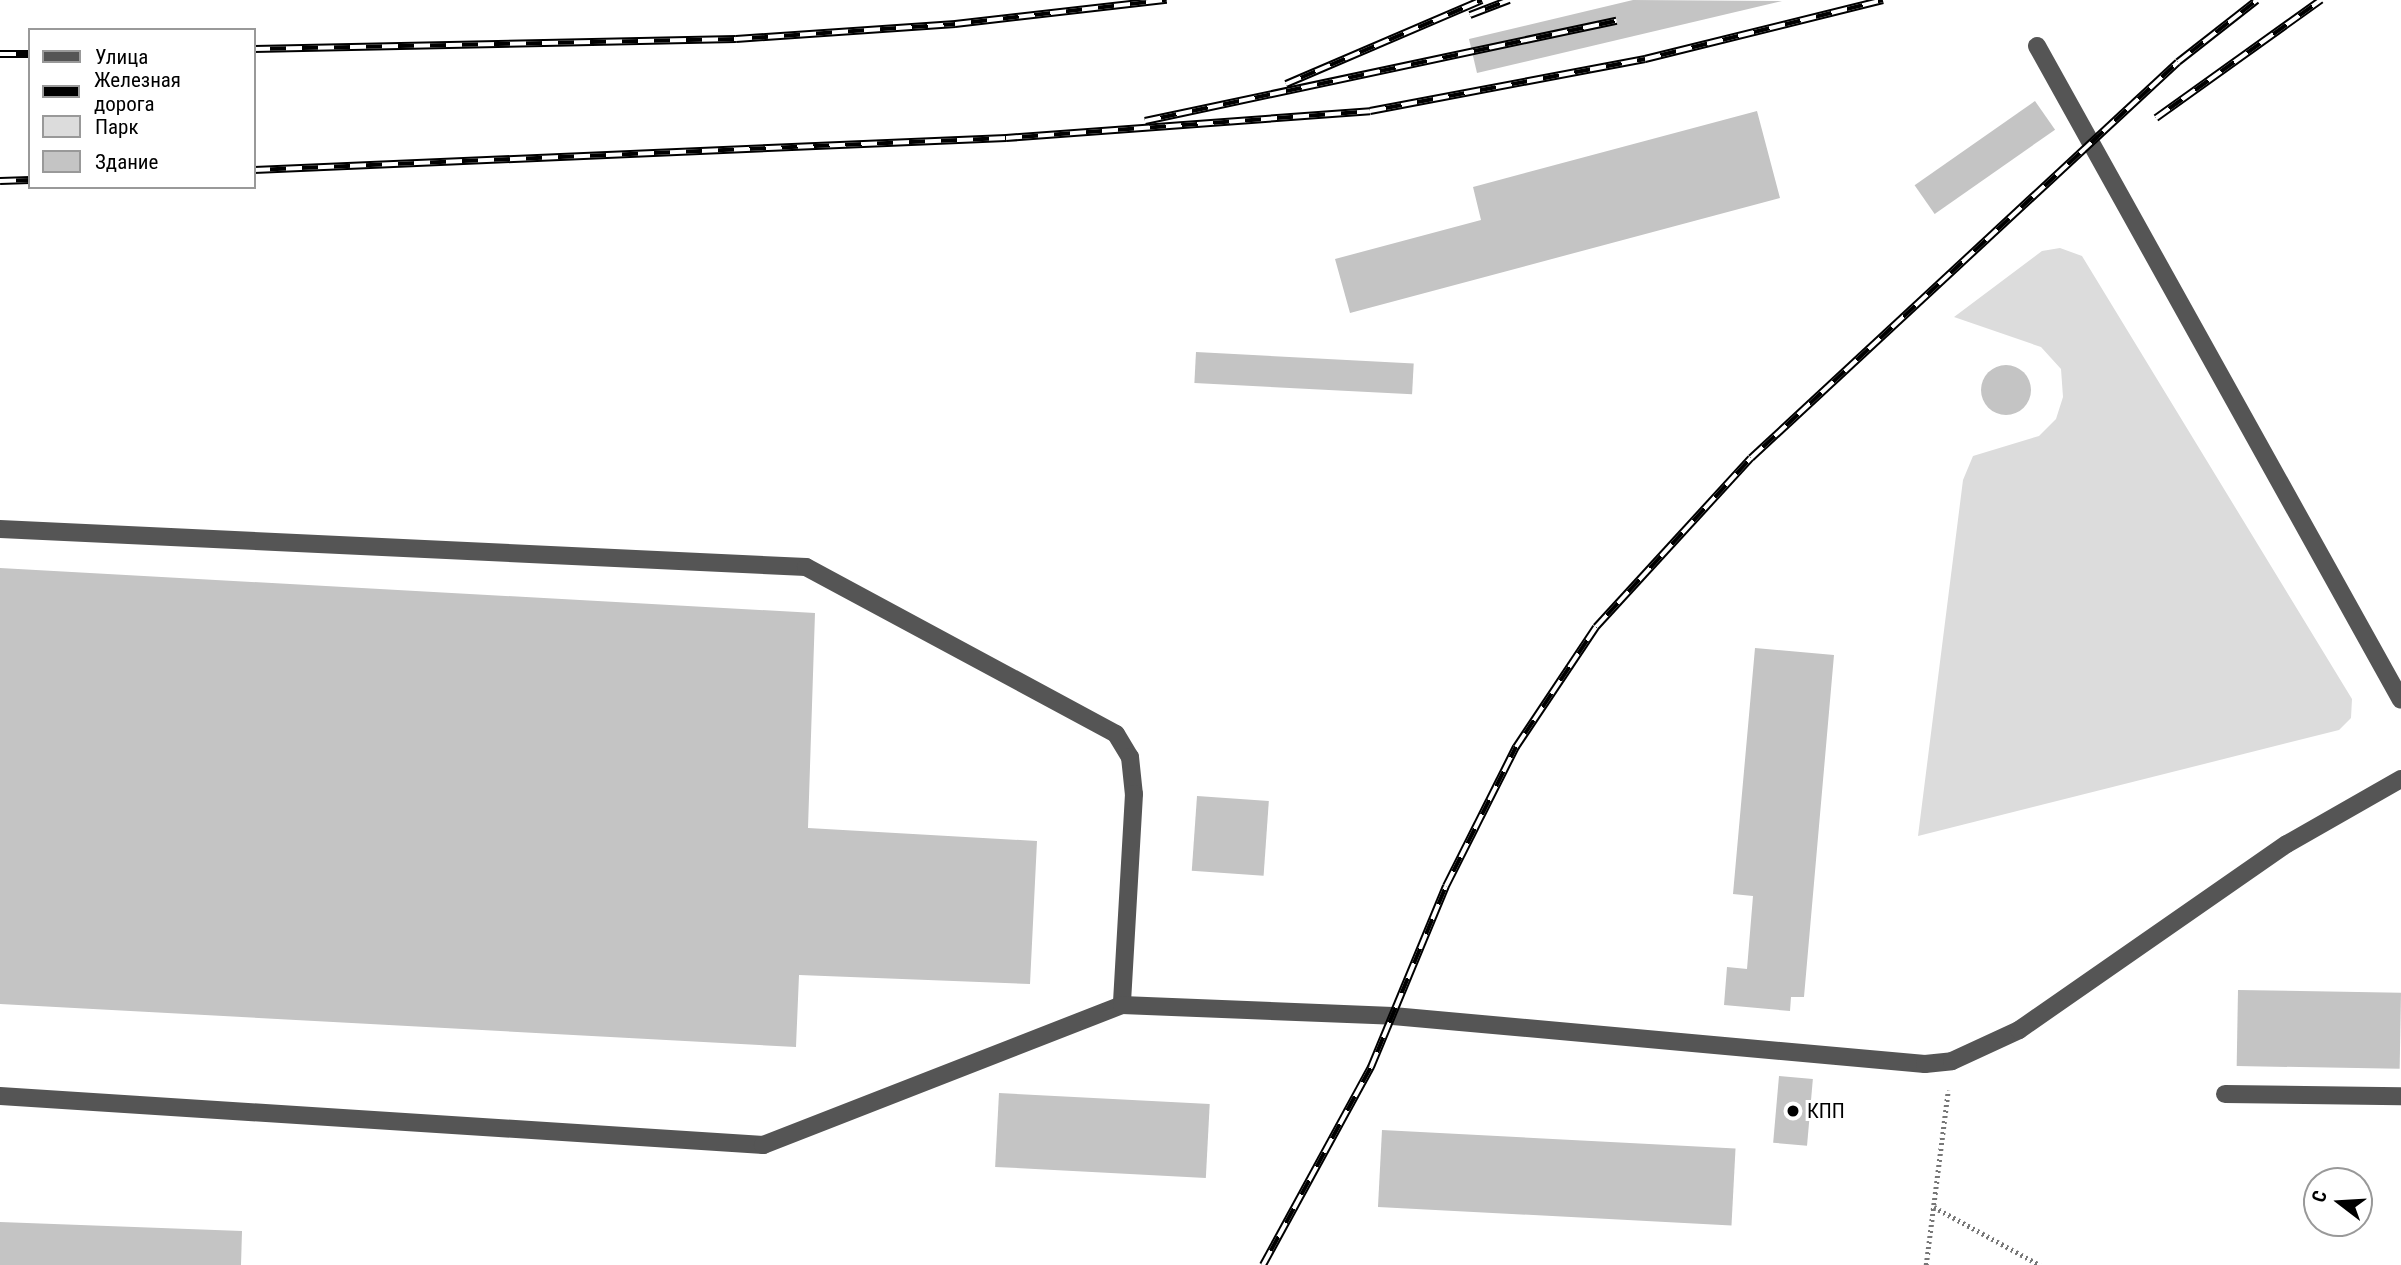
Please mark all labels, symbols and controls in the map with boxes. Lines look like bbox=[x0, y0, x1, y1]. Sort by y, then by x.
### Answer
legend bbox=[28, 28, 256, 189]
text: Улица bbox=[95, 45, 148, 69]
text: Железная дорога bbox=[94, 68, 181, 116]
text: Парк bbox=[95, 115, 139, 139]
text: Здание bbox=[95, 150, 158, 174]
place label: КПП bbox=[1807, 1098, 1845, 1124]
marker: КПП bbox=[1785, 1103, 1801, 1119]
north arrow bbox=[2303, 1167, 2373, 1237]
text: С bbox=[2307, 1188, 2332, 1205]

